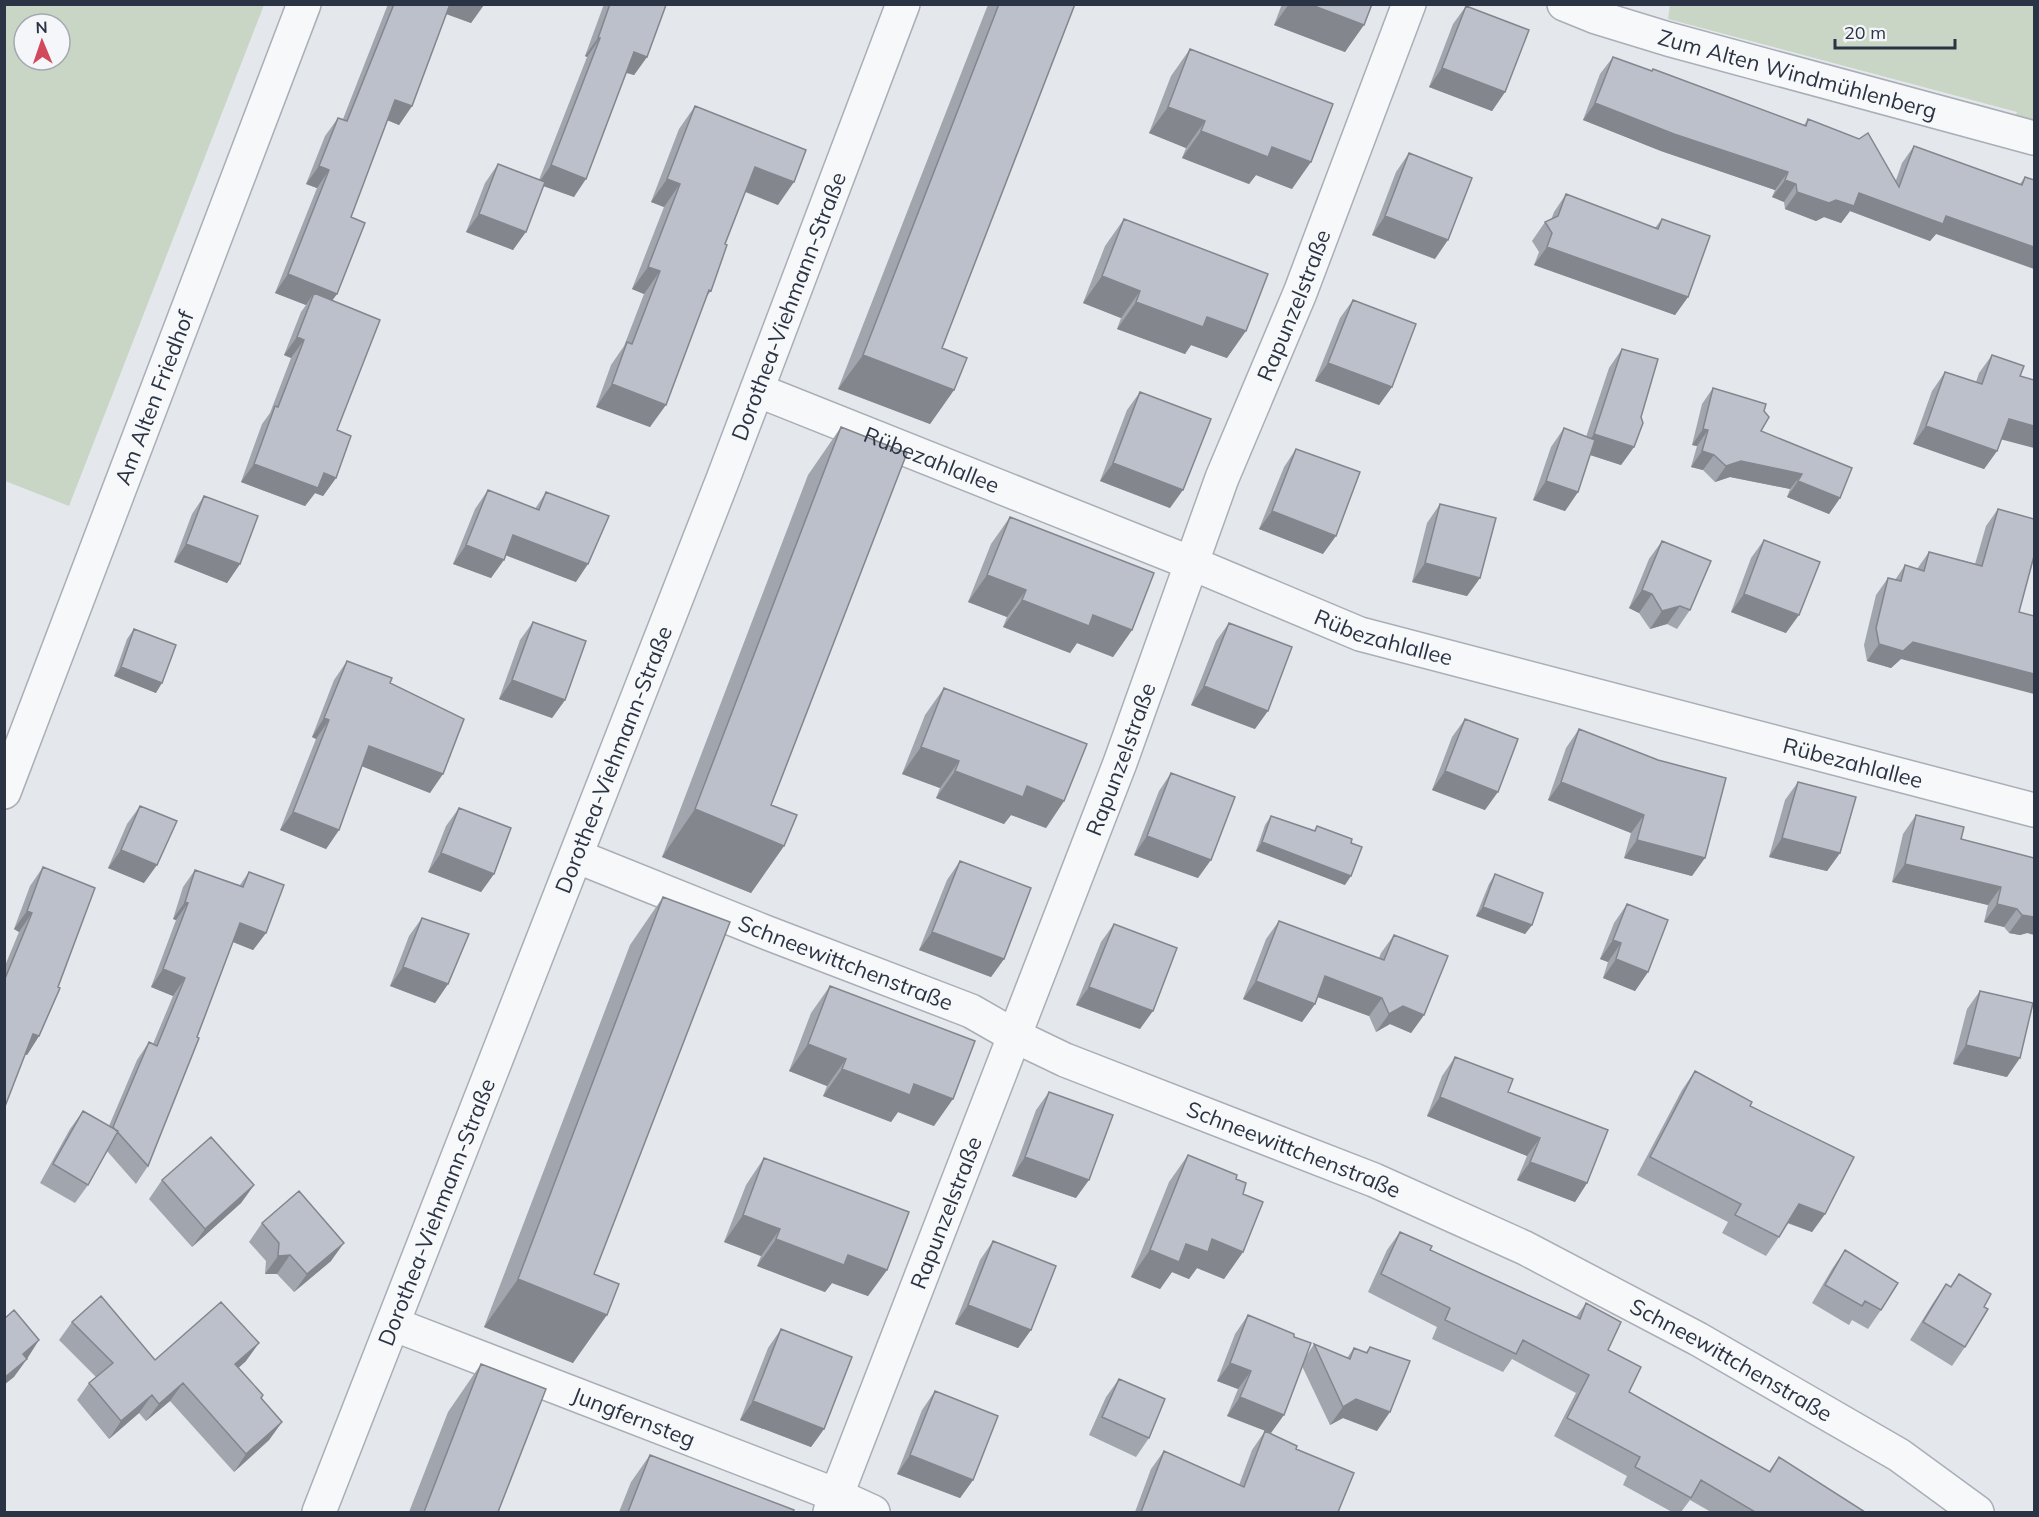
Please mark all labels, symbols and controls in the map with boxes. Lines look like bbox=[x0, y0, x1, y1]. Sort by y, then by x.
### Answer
north arrow bbox=[12, 12, 72, 72]
scale bar bbox=[1835, 12, 1955, 50]
text: N bbox=[35, 17, 48, 37]
text: 20 m bbox=[1844, 21, 1886, 44]
street label: Zum Alten Windmühlenberg bbox=[1655, 23, 1940, 125]
street label: Dorothea-Viehmann-Straße bbox=[725, 168, 852, 444]
street label: Rapunzelstraße bbox=[1250, 225, 1337, 385]
street label: Am Alten Friedhof bbox=[108, 306, 200, 489]
street label: Rübezahlallee bbox=[860, 420, 1003, 499]
street label: Rübezahlallee bbox=[1310, 602, 1456, 672]
street label: Dorothea-Viehmann-Straße bbox=[548, 622, 678, 897]
street label: Rapunzelstraße bbox=[1079, 679, 1162, 840]
street label: Rübezahlallee bbox=[1780, 731, 1926, 794]
street label: Schneewittchenstraße bbox=[734, 909, 957, 1017]
street label: Dorothea-Viehmann-Straße bbox=[371, 1074, 501, 1350]
street label: Schneewittchenstraße bbox=[1183, 1095, 1405, 1204]
street label: Rapunzelstraße bbox=[904, 1132, 988, 1293]
street label: Schneewittchenstraße bbox=[1625, 1292, 1837, 1428]
street label: Jungfernsteg bbox=[568, 1380, 699, 1453]

